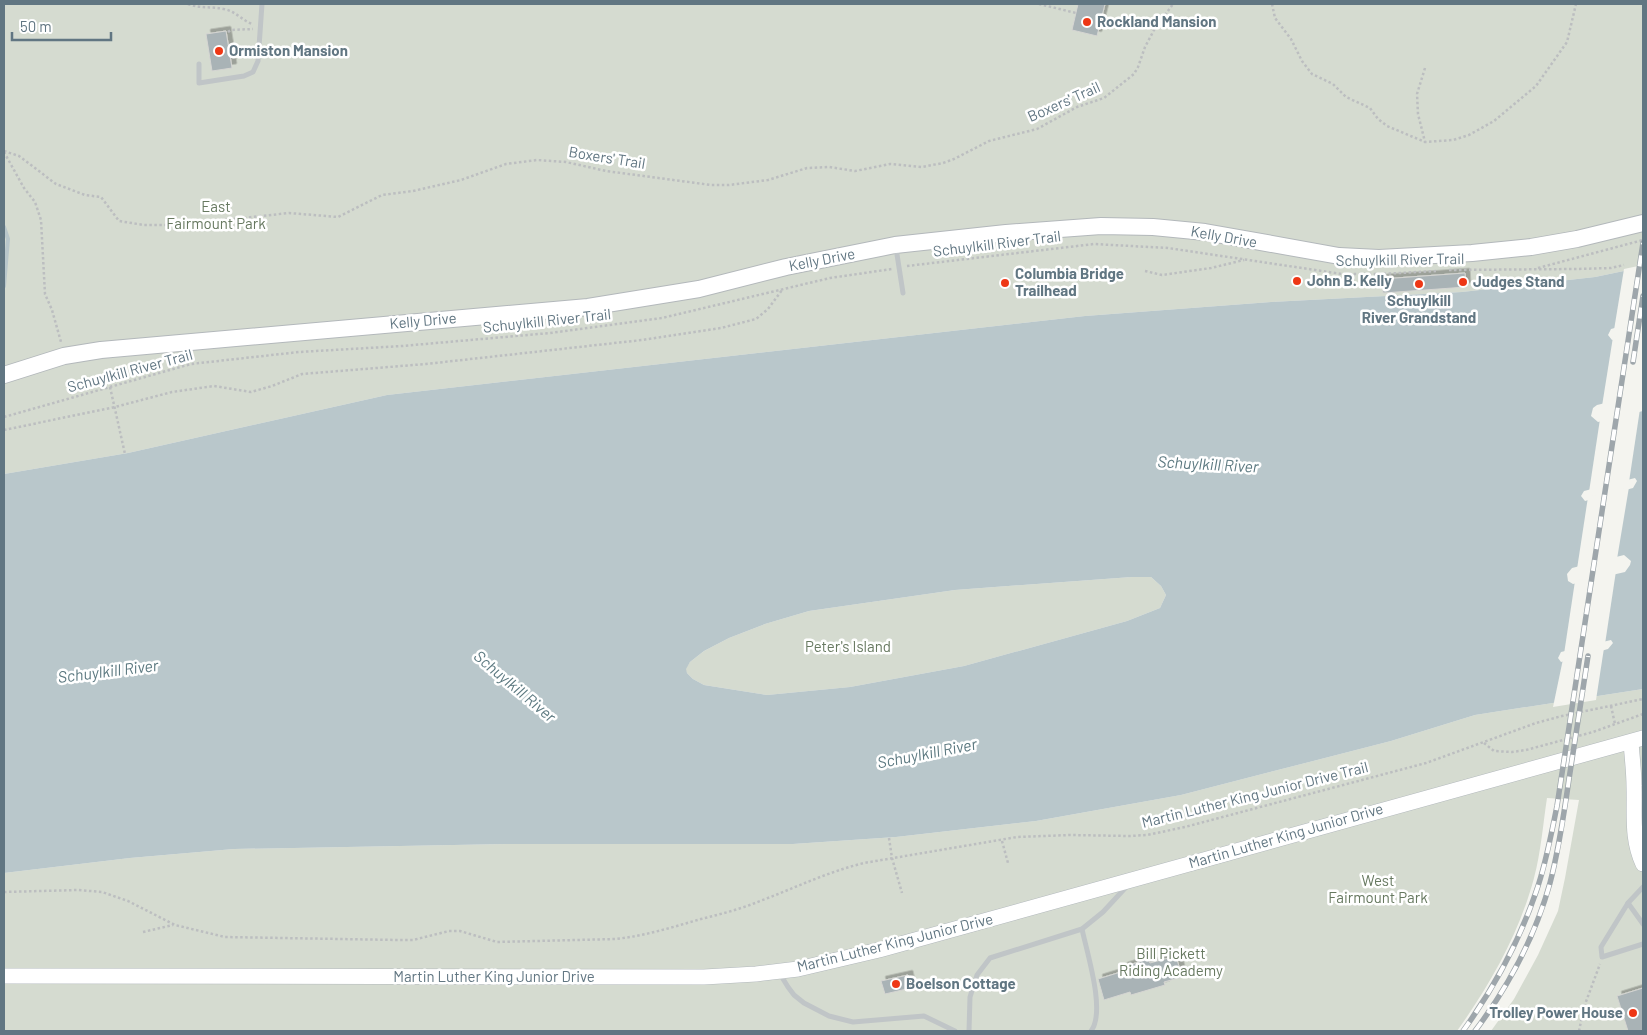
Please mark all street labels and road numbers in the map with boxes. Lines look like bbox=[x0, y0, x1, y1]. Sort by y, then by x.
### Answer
street label: Boxers' Trail bbox=[1025, 77, 1103, 125]
street label: Boxers' Trail bbox=[567, 142, 647, 172]
street label: Kelly Drive bbox=[1190, 221, 1259, 251]
street label: Schuylkill River Trail bbox=[932, 226, 1062, 260]
street label: Kelly Drive bbox=[787, 244, 856, 274]
street label: Schuylkill River Trail bbox=[1335, 249, 1465, 269]
street label: Schuylkill River Trail bbox=[482, 304, 612, 336]
street label: Kelly Drive bbox=[389, 308, 457, 332]
street label: Schuylkill River Trail bbox=[65, 345, 194, 395]
street label: Martin Luther King Junior Drive Trail bbox=[1140, 757, 1370, 831]
street label: Martin Luther King Junior Drive bbox=[1186, 799, 1385, 871]
street label: Martin Luther King Junior Drive bbox=[795, 909, 995, 975]
street label: Martin Luther King Junior Drive bbox=[393, 967, 595, 985]

